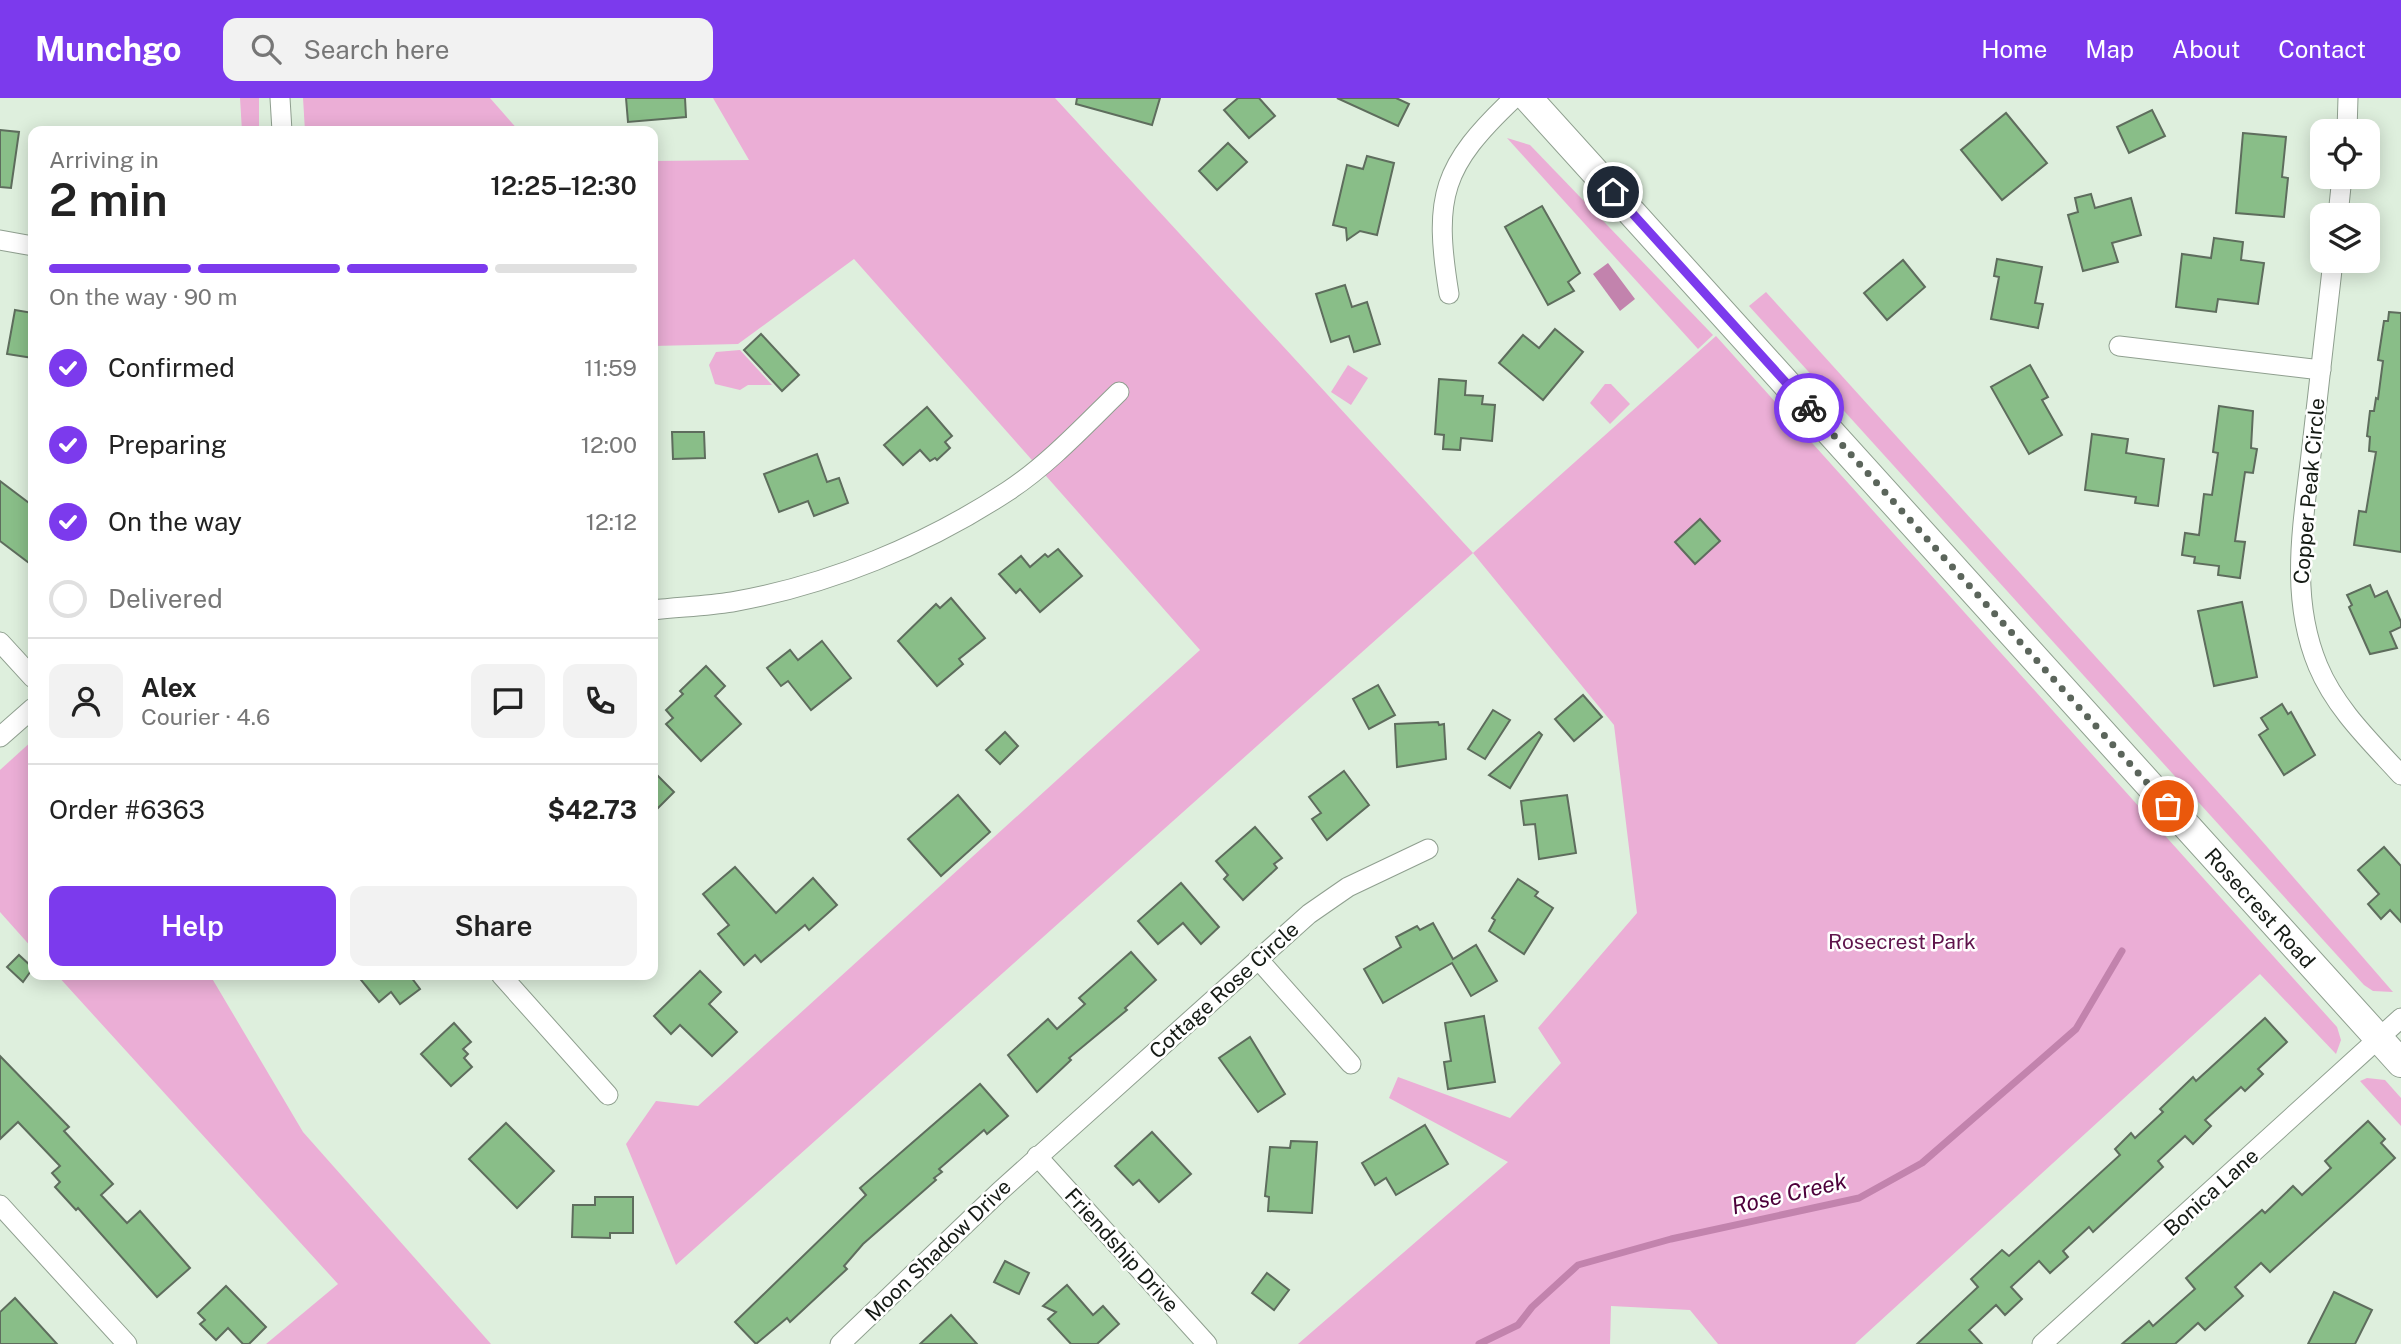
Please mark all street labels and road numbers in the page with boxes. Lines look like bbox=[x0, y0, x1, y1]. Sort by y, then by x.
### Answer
street label: Copper Peak Circle bbox=[2288, 397, 2330, 585]
street label: Rosecrest Road bbox=[2200, 843, 2320, 973]
street label: Cottage Rose Circle bbox=[1144, 916, 1304, 1064]
street label: Bonica Lane bbox=[2159, 1143, 2263, 1241]
street label: Moon Shadow Drive bbox=[860, 1174, 1016, 1326]
street label: Friendship Drive bbox=[1060, 1183, 1184, 1317]

